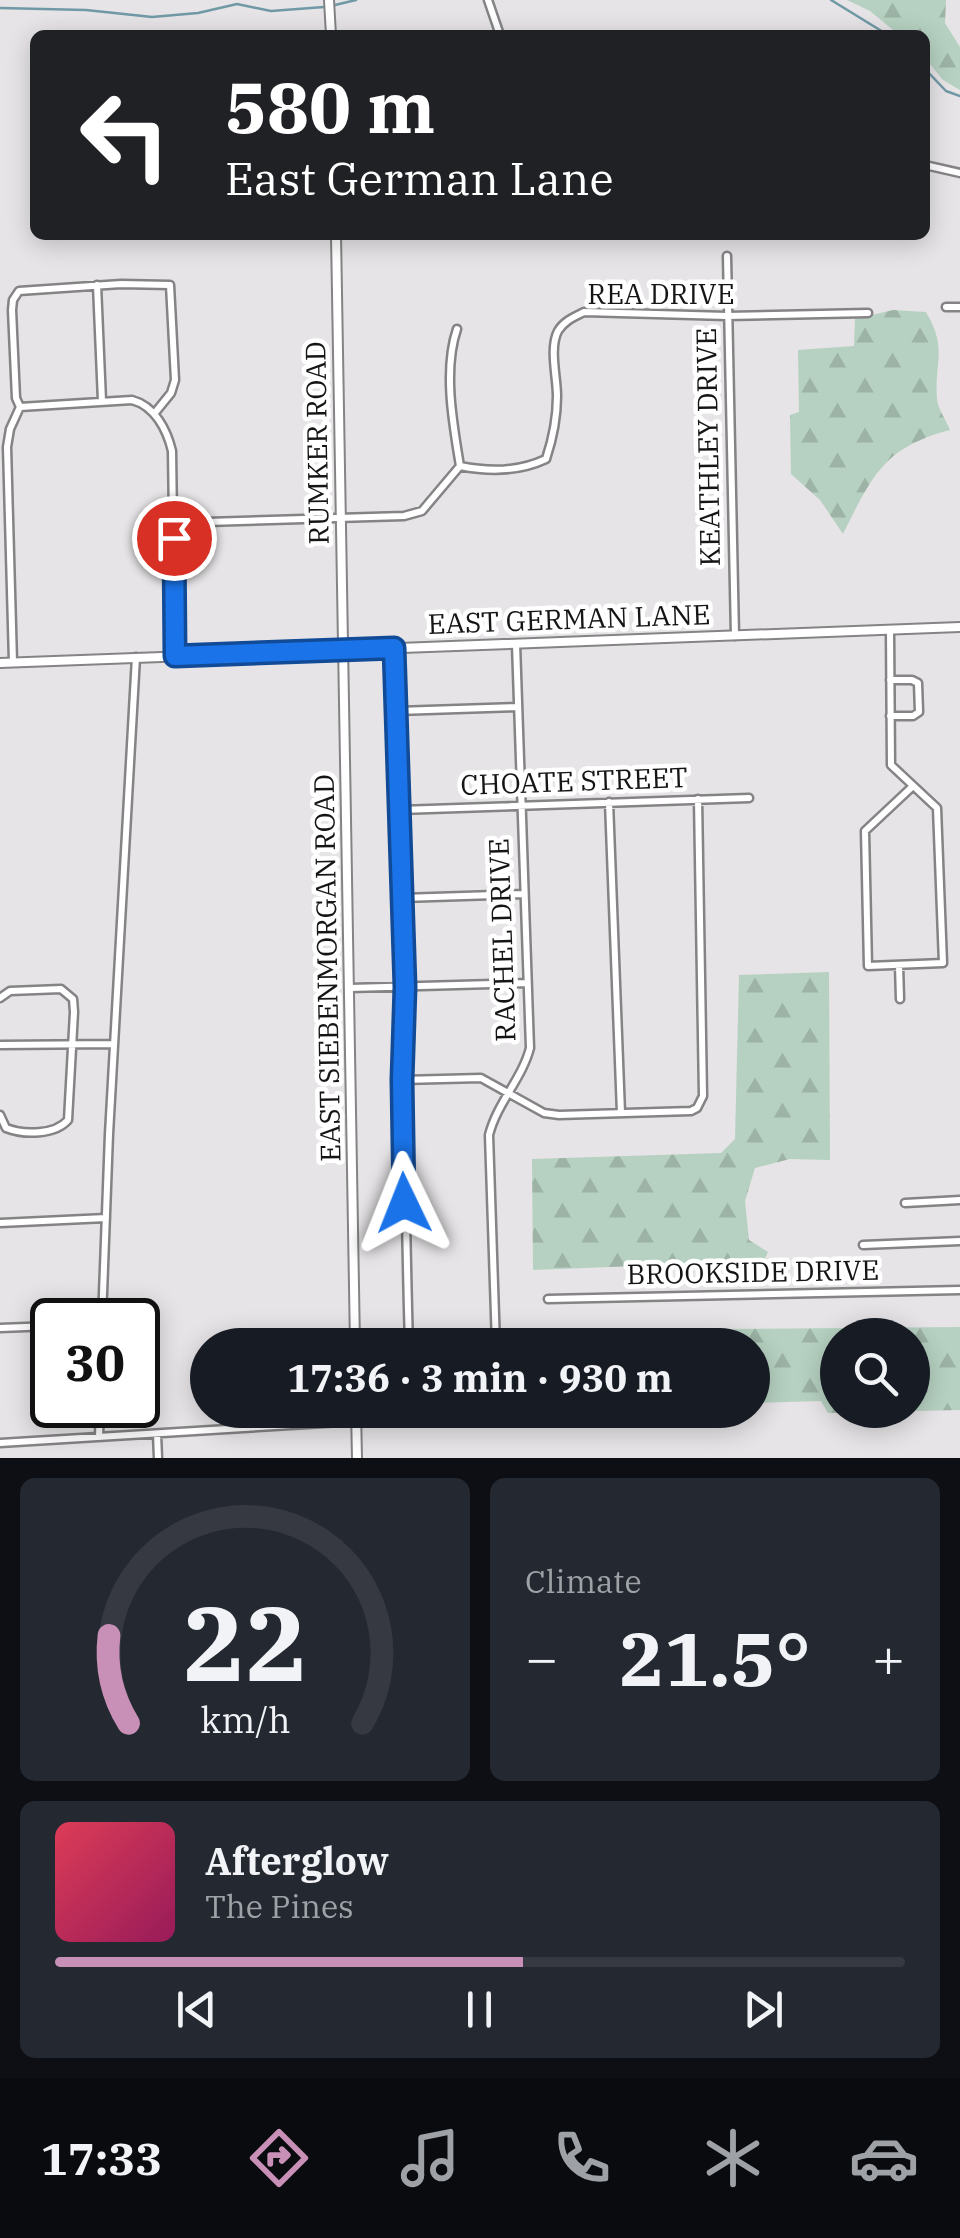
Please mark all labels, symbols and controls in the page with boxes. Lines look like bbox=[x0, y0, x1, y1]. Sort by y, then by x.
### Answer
text: 580 m bbox=[225, 61, 435, 152]
icon: left bbox=[60, 70, 190, 200]
text: East German Lane bbox=[225, 149, 614, 207]
street label: REA DRIVE bbox=[587, 275, 735, 312]
street label: KEATHLEY DRIVE bbox=[687, 327, 728, 567]
street label: RUMKER ROAD bbox=[296, 341, 337, 545]
pin bbox=[132, 496, 217, 581]
icon: arrive bbox=[147, 511, 202, 566]
street label: EAST GERMAN LANE bbox=[427, 595, 711, 642]
street label: CHOATE STREET bbox=[460, 758, 688, 803]
street label: EAST SIEBENMORGAN ROAD bbox=[305, 774, 348, 1162]
street label: RACHEL DRIVE bbox=[479, 838, 524, 1042]
position arrow bbox=[352, 1151, 456, 1255]
street label: BROOKSIDE DRIVE bbox=[626, 1251, 880, 1292]
speed limit sign: 30 bbox=[30, 1298, 160, 1428]
map controls bbox=[820, 1318, 930, 1428]
button: search bbox=[820, 1318, 930, 1428]
text: 17:36 · 3 min · 930 m bbox=[287, 1353, 673, 1402]
text: Climate bbox=[525, 1560, 642, 1602]
text: 22 bbox=[183, 1574, 307, 1710]
text: 21.5° bbox=[619, 1609, 811, 1707]
text: − bbox=[525, 1622, 558, 1693]
text: + bbox=[872, 1622, 905, 1693]
text: km/h bbox=[200, 1696, 290, 1743]
text: Afterglow bbox=[205, 1836, 389, 1885]
text: The Pines bbox=[205, 1885, 354, 1927]
icon: previous bbox=[169, 1982, 224, 2037]
icon: pause bbox=[452, 1982, 507, 2037]
icon: next bbox=[736, 1982, 791, 2037]
icon: directions bbox=[244, 2123, 314, 2193]
icon: music bbox=[395, 2123, 465, 2193]
icon: phone bbox=[547, 2123, 617, 2193]
icon: climate bbox=[698, 2123, 768, 2193]
icon: car bbox=[849, 2123, 919, 2193]
text: 17:33 bbox=[41, 2129, 162, 2187]

